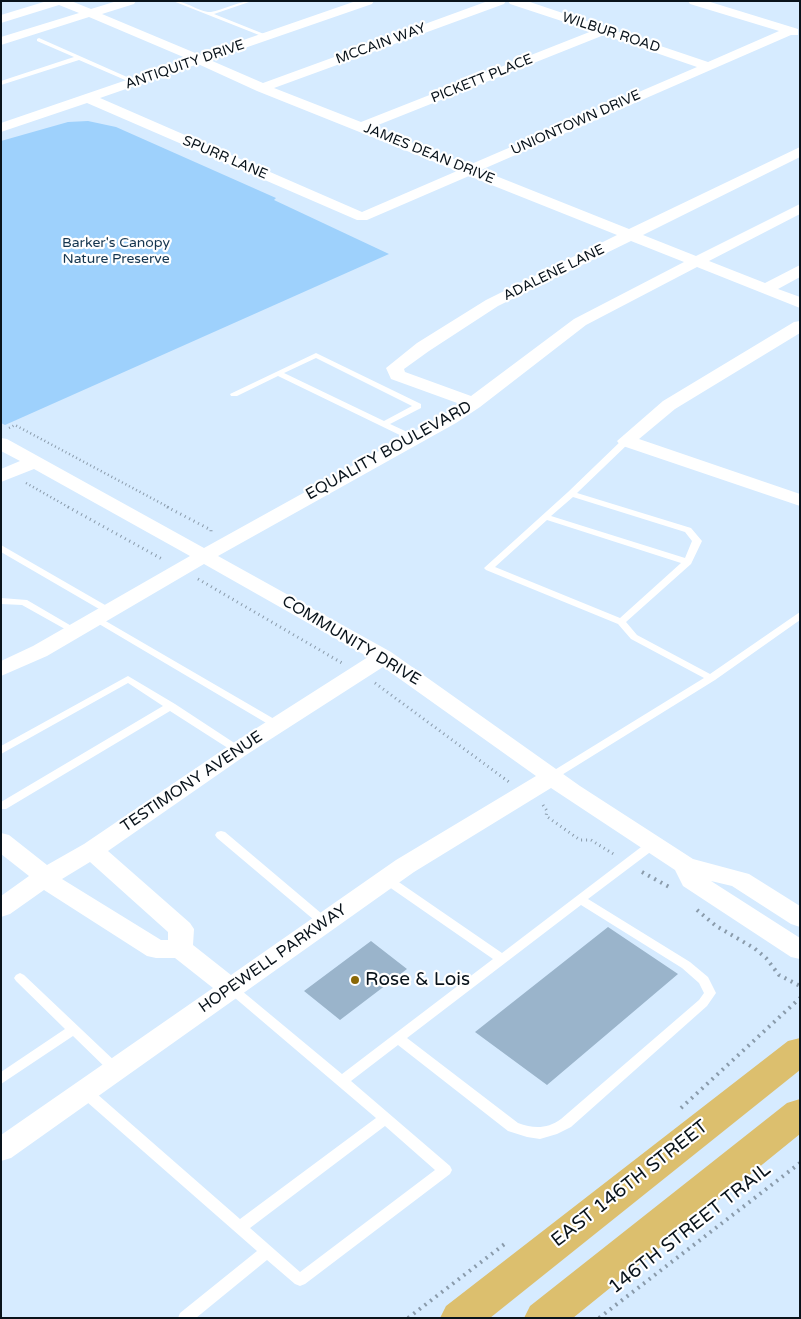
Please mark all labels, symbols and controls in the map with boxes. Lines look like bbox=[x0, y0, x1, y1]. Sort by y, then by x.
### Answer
street label: WILBUR ROAD bbox=[560, 9, 662, 57]
street label: MCCAIN WAY bbox=[334, 20, 428, 68]
street label: ANTIQUITY DRIVE bbox=[123, 37, 247, 93]
street label: PICKETT PLACE bbox=[429, 51, 535, 107]
street label: UNIONTOWN DRIVE bbox=[509, 87, 643, 159]
street label: JAMES DEAN DRIVE bbox=[361, 120, 497, 188]
street label: SPURR LANE bbox=[180, 133, 270, 183]
park label: Barker's Canopy Nature Preserve bbox=[62, 235, 170, 268]
street label: ADALENE LANE bbox=[501, 241, 607, 305]
street label: EQUALITY BOULEVARD bbox=[303, 397, 475, 505]
street label: COMMUNITY DRIVE bbox=[278, 592, 424, 690]
street label: TESTIMONY AVENUE bbox=[117, 727, 267, 837]
street label: HOPEWELL PARKWAY bbox=[195, 901, 351, 1017]
place label: Rose & Lois bbox=[365, 969, 470, 991]
marker: Rose & Lois bbox=[349, 974, 361, 986]
street label: EAST 146TH STREET bbox=[547, 1116, 713, 1252]
street label: 146TH STREET TRAIL bbox=[605, 1159, 775, 1299]

